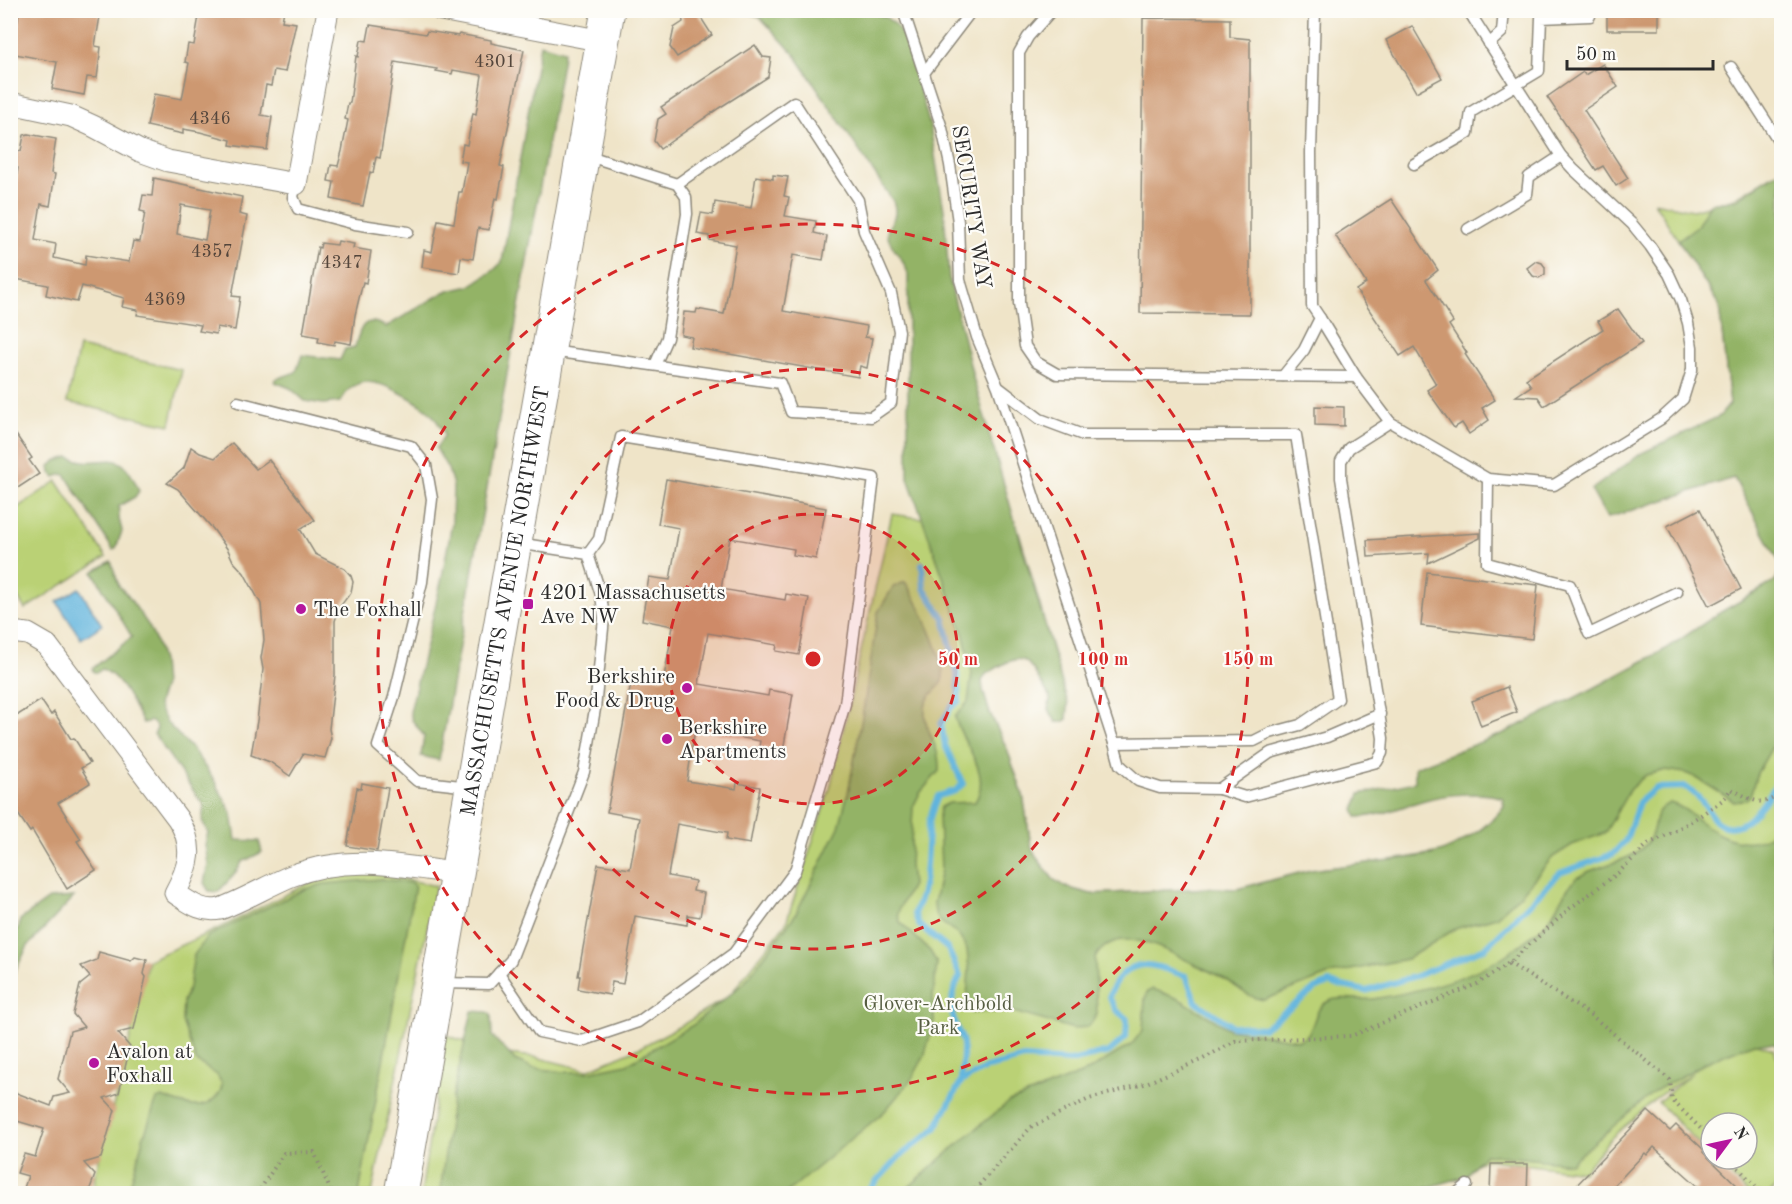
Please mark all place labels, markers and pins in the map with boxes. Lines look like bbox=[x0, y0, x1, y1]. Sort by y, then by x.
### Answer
place label: 4201 Massachusetts Ave NW bbox=[540, 583, 726, 628]
marker: 4201 Massachusetts Ave NW bbox=[521, 597, 535, 611]
place label: The Foxhall bbox=[313, 600, 422, 621]
marker: The Foxhall bbox=[294, 602, 308, 616]
centre of rings bbox=[803, 649, 823, 669]
place label: Berkshire Food & Drug bbox=[555, 667, 676, 712]
marker: Berkshire Food & Drug bbox=[680, 681, 694, 695]
place label: Berkshire Apartments bbox=[679, 718, 786, 763]
marker: Berkshire Apartments bbox=[660, 732, 674, 746]
place label: Avalon at Foxhall bbox=[106, 1042, 193, 1087]
marker: Avalon at Foxhall bbox=[87, 1056, 101, 1070]

